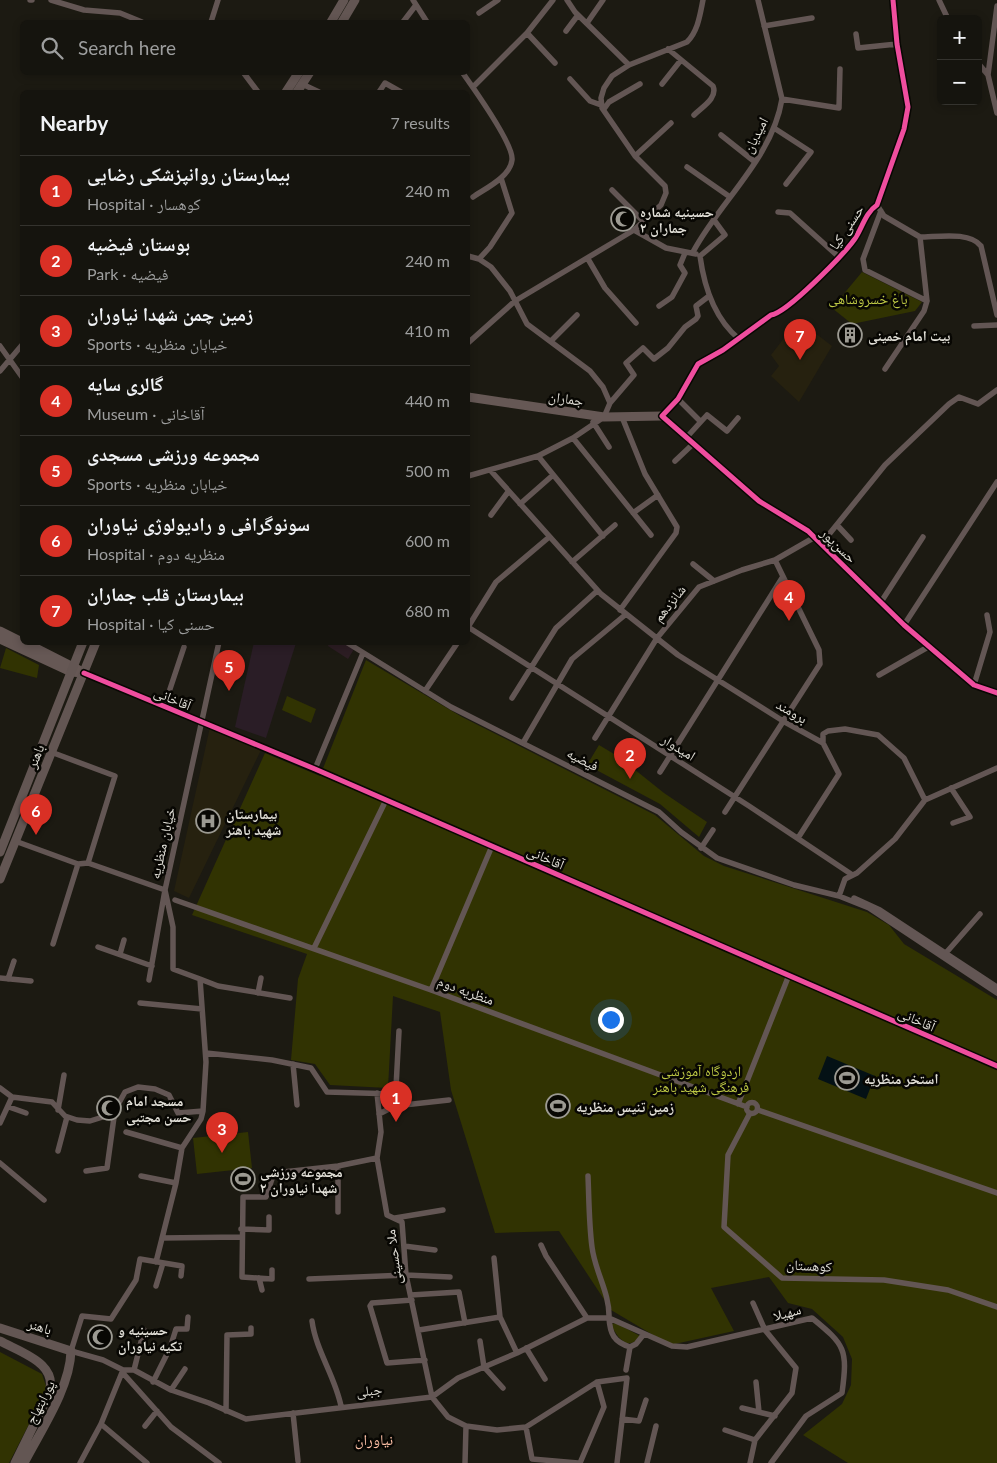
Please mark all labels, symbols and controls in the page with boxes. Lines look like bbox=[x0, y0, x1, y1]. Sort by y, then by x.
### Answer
map controls bbox=[937, 15, 982, 105]
button: + bbox=[937, 15, 982, 60]
search box bbox=[20, 20, 470, 75]
icon: search bbox=[38, 34, 66, 62]
text: Search here bbox=[78, 36, 176, 59]
button: − bbox=[937, 60, 982, 105]
text: Nearby bbox=[40, 110, 108, 135]
text: 7 results bbox=[390, 113, 450, 132]
street label: امیدیان bbox=[739, 114, 772, 156]
text: بیمارستان روانپزشکی رضایی bbox=[87, 162, 290, 185]
text: 1 bbox=[51, 181, 61, 200]
text: 240 m bbox=[405, 181, 450, 200]
text: Hospital · کوهسار bbox=[87, 194, 201, 213]
street label: حسنی کیا bbox=[825, 201, 868, 253]
place label: حسینیه شماره ۲ جماران bbox=[640, 203, 714, 237]
mosque icon: حسینیه شماره ۲ جماران bbox=[610, 206, 636, 232]
text: بوستان فیضیه bbox=[87, 232, 190, 255]
text: 2 bbox=[51, 251, 61, 270]
text: 240 m bbox=[405, 251, 450, 270]
text: Park · فیضیه bbox=[87, 264, 169, 283]
park label: باغ خسروشاهی bbox=[828, 290, 908, 309]
text: زمین چمن شهدا نیاوران bbox=[87, 302, 253, 325]
pin: 7 bbox=[784, 319, 816, 360]
text: 3 bbox=[51, 321, 61, 340]
text: 410 m bbox=[405, 321, 450, 340]
building icon: بیت امام خمینی bbox=[837, 322, 863, 348]
place label: بیت امام خمینی bbox=[868, 327, 951, 346]
text: Sports · خیابان منظریه bbox=[87, 334, 228, 353]
text: گالری سایه bbox=[87, 372, 163, 395]
street label: جماران bbox=[547, 387, 585, 410]
text: 4 bbox=[51, 391, 61, 410]
text: 440 m bbox=[405, 391, 450, 410]
text: Museum · آقاخانی bbox=[87, 404, 205, 423]
text: مجموعه ورزشی مسجدی bbox=[87, 442, 260, 465]
text: 5 bbox=[51, 461, 61, 480]
text: 500 m bbox=[405, 461, 450, 480]
text: Sports · خیابان منظریه bbox=[87, 474, 228, 493]
text: سونوگرافی و رادیولوژی نیاوران bbox=[87, 512, 310, 535]
street label: حسن‌پور bbox=[816, 523, 860, 567]
text: 6 bbox=[51, 531, 61, 550]
text: 600 m bbox=[405, 531, 450, 550]
text: Hospital · منظریه دوم bbox=[87, 544, 225, 563]
pin: 4 bbox=[773, 580, 805, 621]
street label: شانزدهم bbox=[649, 581, 691, 626]
text: بیمارستان قلب جماران bbox=[87, 582, 244, 605]
text: 7 bbox=[51, 601, 61, 620]
text: 680 m bbox=[405, 601, 450, 620]
text: Hospital · حسنی کیا bbox=[87, 614, 215, 633]
pin: 5 bbox=[213, 650, 245, 691]
street label: آقاخانی bbox=[151, 683, 195, 714]
street label: برومند bbox=[773, 695, 811, 728]
street label: امیدوار bbox=[658, 730, 699, 765]
pin: 2 bbox=[614, 738, 646, 779]
street label: باهنر bbox=[22, 741, 48, 772]
street label: فیضیه bbox=[564, 744, 602, 774]
pin: 6 bbox=[20, 794, 52, 835]
place label: بیمارستان شهید باهنر bbox=[225, 805, 282, 839]
street label: خیابان منظریه bbox=[146, 806, 179, 881]
hospital icon: بیمارستان شهید باهنر bbox=[195, 808, 221, 834]
street label: آقاخانی bbox=[524, 841, 568, 874]
street label: منظریه دوم bbox=[435, 972, 497, 1010]
street label: آقاخانی bbox=[895, 1003, 939, 1036]
your location bbox=[598, 1007, 624, 1033]
park label: اردوگاه آموزشی فرهنگی شهید باهنر bbox=[652, 1062, 749, 1096]
sports icon: استخر منظریه bbox=[834, 1065, 860, 1091]
place label: استخر منظریه bbox=[864, 1070, 938, 1087]
pin: 1 bbox=[380, 1081, 412, 1122]
place label: مسجد امام حسن مجتبی bbox=[126, 1092, 191, 1126]
sports icon: زمین تنیس منظریه bbox=[545, 1093, 571, 1119]
mosque icon: مسجد امام حسن مجتبی bbox=[96, 1095, 122, 1121]
place label: زمین تنیس منظریه bbox=[576, 1098, 674, 1116]
pin: 3 bbox=[206, 1112, 238, 1153]
place label: مجموعه ورزشی شهدا نیاوران ۲ bbox=[260, 1163, 343, 1197]
sports icon: مجموعه ورزشی شهدا نیاوران ۲ bbox=[230, 1166, 256, 1192]
street label: ملا حسینی bbox=[381, 1228, 406, 1286]
street label: کوهستان bbox=[786, 1255, 832, 1276]
street label: سهیلا bbox=[771, 1300, 803, 1324]
street label: باهنر bbox=[25, 1314, 54, 1339]
place label: حسینیه و تکیه نیاوران bbox=[118, 1321, 182, 1355]
mosque icon: حسینیه و تکیه نیاوران bbox=[87, 1324, 113, 1350]
street label: پورابتهاج bbox=[22, 1377, 60, 1428]
street label: جبلی bbox=[355, 1380, 383, 1401]
district label: نیاوران bbox=[355, 1430, 393, 1450]

